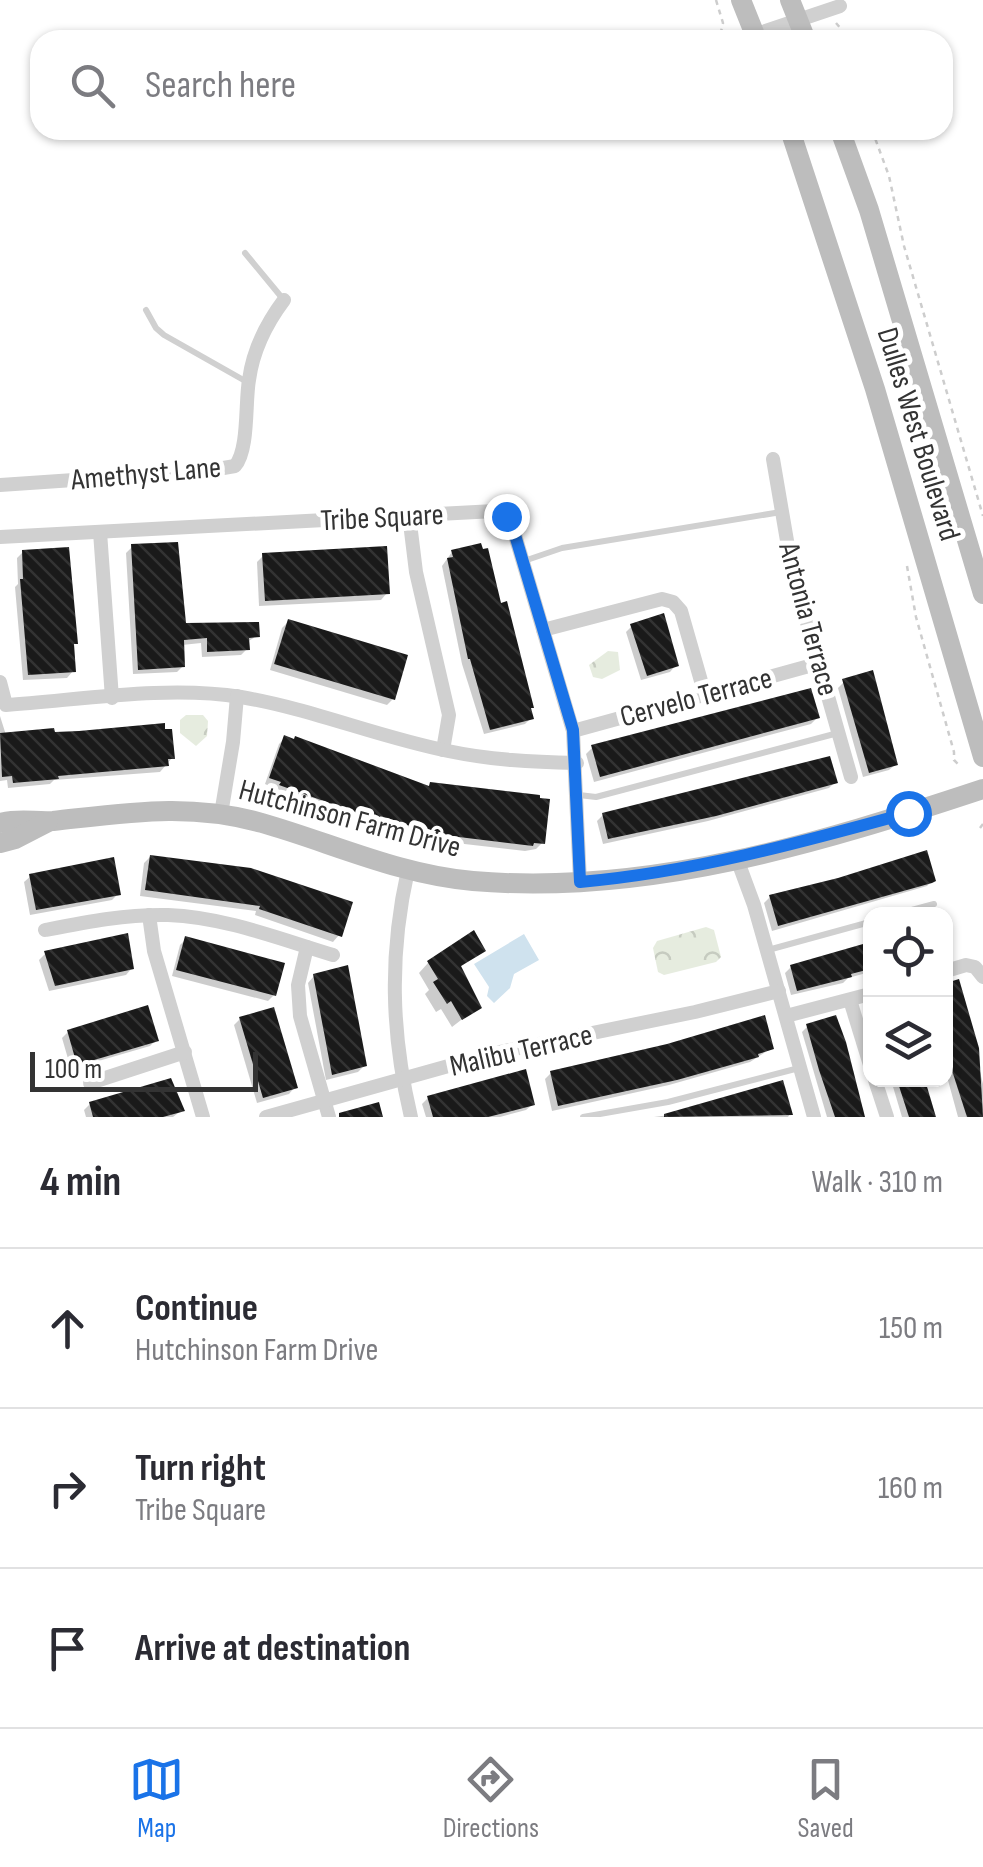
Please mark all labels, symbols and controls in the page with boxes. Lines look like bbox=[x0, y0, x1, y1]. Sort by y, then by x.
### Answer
search box bbox=[30, 30, 953, 140]
icon: search bbox=[65, 58, 120, 113]
text: Search here bbox=[145, 63, 296, 108]
street label: Dulles West Boulevard bbox=[869, 323, 968, 545]
street label: Amethyst Lane bbox=[69, 450, 223, 499]
route end bbox=[484, 494, 530, 540]
street label: Tribe Square bbox=[320, 497, 444, 539]
street label: Antonia Terrace bbox=[770, 538, 846, 700]
street label: Cervelo Terrace bbox=[616, 660, 776, 736]
street label: Hutchinson Farm Drive bbox=[235, 772, 465, 866]
route start bbox=[886, 791, 932, 837]
map controls bbox=[863, 907, 953, 1087]
button: locate bbox=[863, 907, 953, 997]
button: layers bbox=[863, 997, 953, 1087]
street label: Malibu Terrace bbox=[446, 1017, 596, 1085]
scale bar bbox=[30, 1047, 258, 1092]
text: 100 m bbox=[45, 1053, 102, 1086]
text: 4 min bbox=[40, 1157, 121, 1208]
text: Walk · 310 m bbox=[811, 1163, 943, 1202]
text: Continue bbox=[135, 1286, 258, 1331]
icon: ahead bbox=[40, 1301, 95, 1356]
text: 150 m bbox=[879, 1309, 943, 1348]
text: Hutchinson Farm Drive bbox=[135, 1331, 378, 1370]
text: Turn right bbox=[135, 1446, 266, 1491]
icon: right bbox=[40, 1461, 95, 1516]
text: 160 m bbox=[878, 1469, 943, 1508]
text: Tribe Square bbox=[135, 1491, 266, 1530]
icon: arrive bbox=[40, 1621, 95, 1676]
text: Arrive at destination bbox=[135, 1626, 410, 1671]
tab: Map bbox=[129, 1752, 184, 1845]
tab: Directions bbox=[443, 1752, 539, 1845]
tab: Saved bbox=[798, 1752, 854, 1845]

